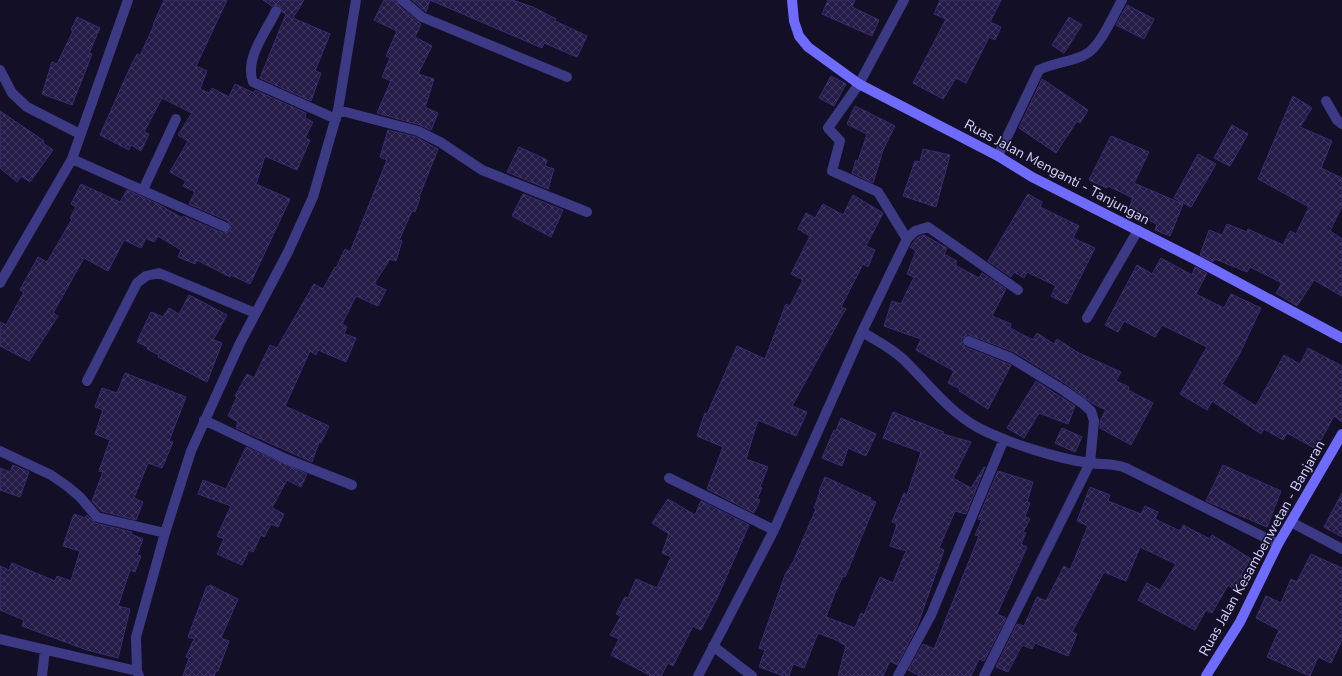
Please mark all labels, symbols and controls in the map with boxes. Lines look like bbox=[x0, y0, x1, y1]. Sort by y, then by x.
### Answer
street label: Ruas Jalan Menganti - Tanjungan bbox=[961, 115, 1153, 229]
street label: Ruas Jalan Kesambenwetan - Banjaran bbox=[1195, 437, 1329, 659]

